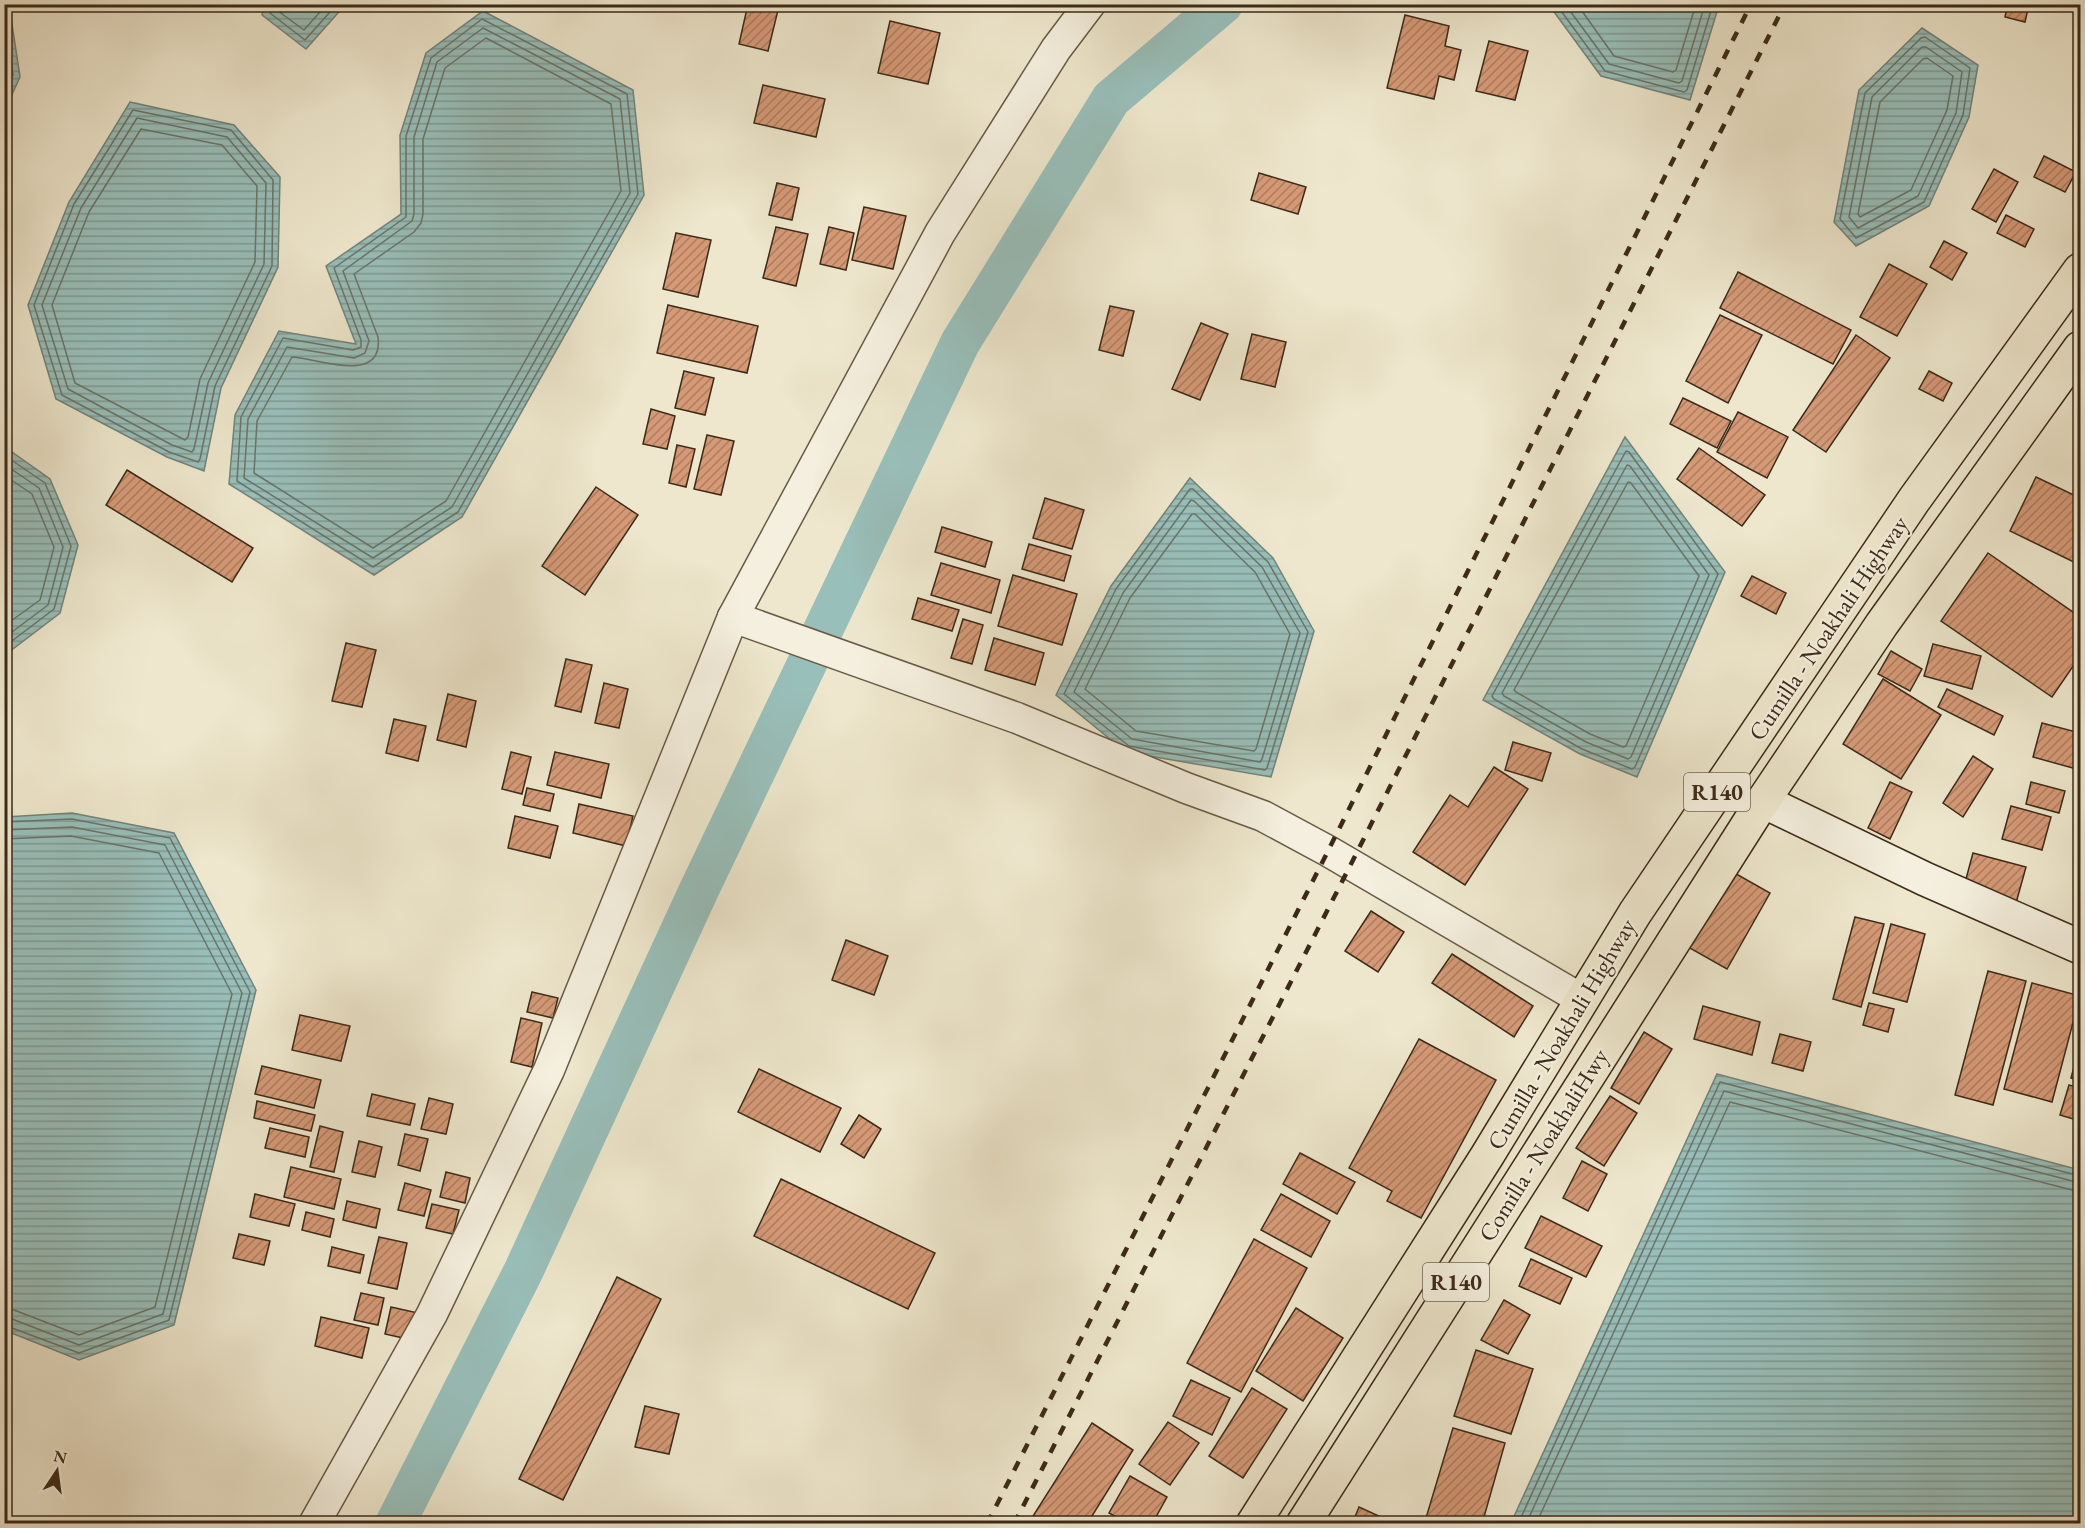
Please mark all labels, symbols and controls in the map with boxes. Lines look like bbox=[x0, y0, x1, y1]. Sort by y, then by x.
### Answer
street label: Cumilla - Noakhali Highway bbox=[1741, 509, 1915, 746]
road number: R140 bbox=[1684, 773, 1750, 811]
street label: Cumilla - Noakhali Highway bbox=[1480, 912, 1643, 1155]
street label: Comilla - NoakhaliHwy bbox=[1471, 1042, 1615, 1247]
road number: R140 bbox=[1423, 1263, 1489, 1301]
north arrow bbox=[27, 1441, 87, 1501]
text: N bbox=[52, 1445, 69, 1469]

